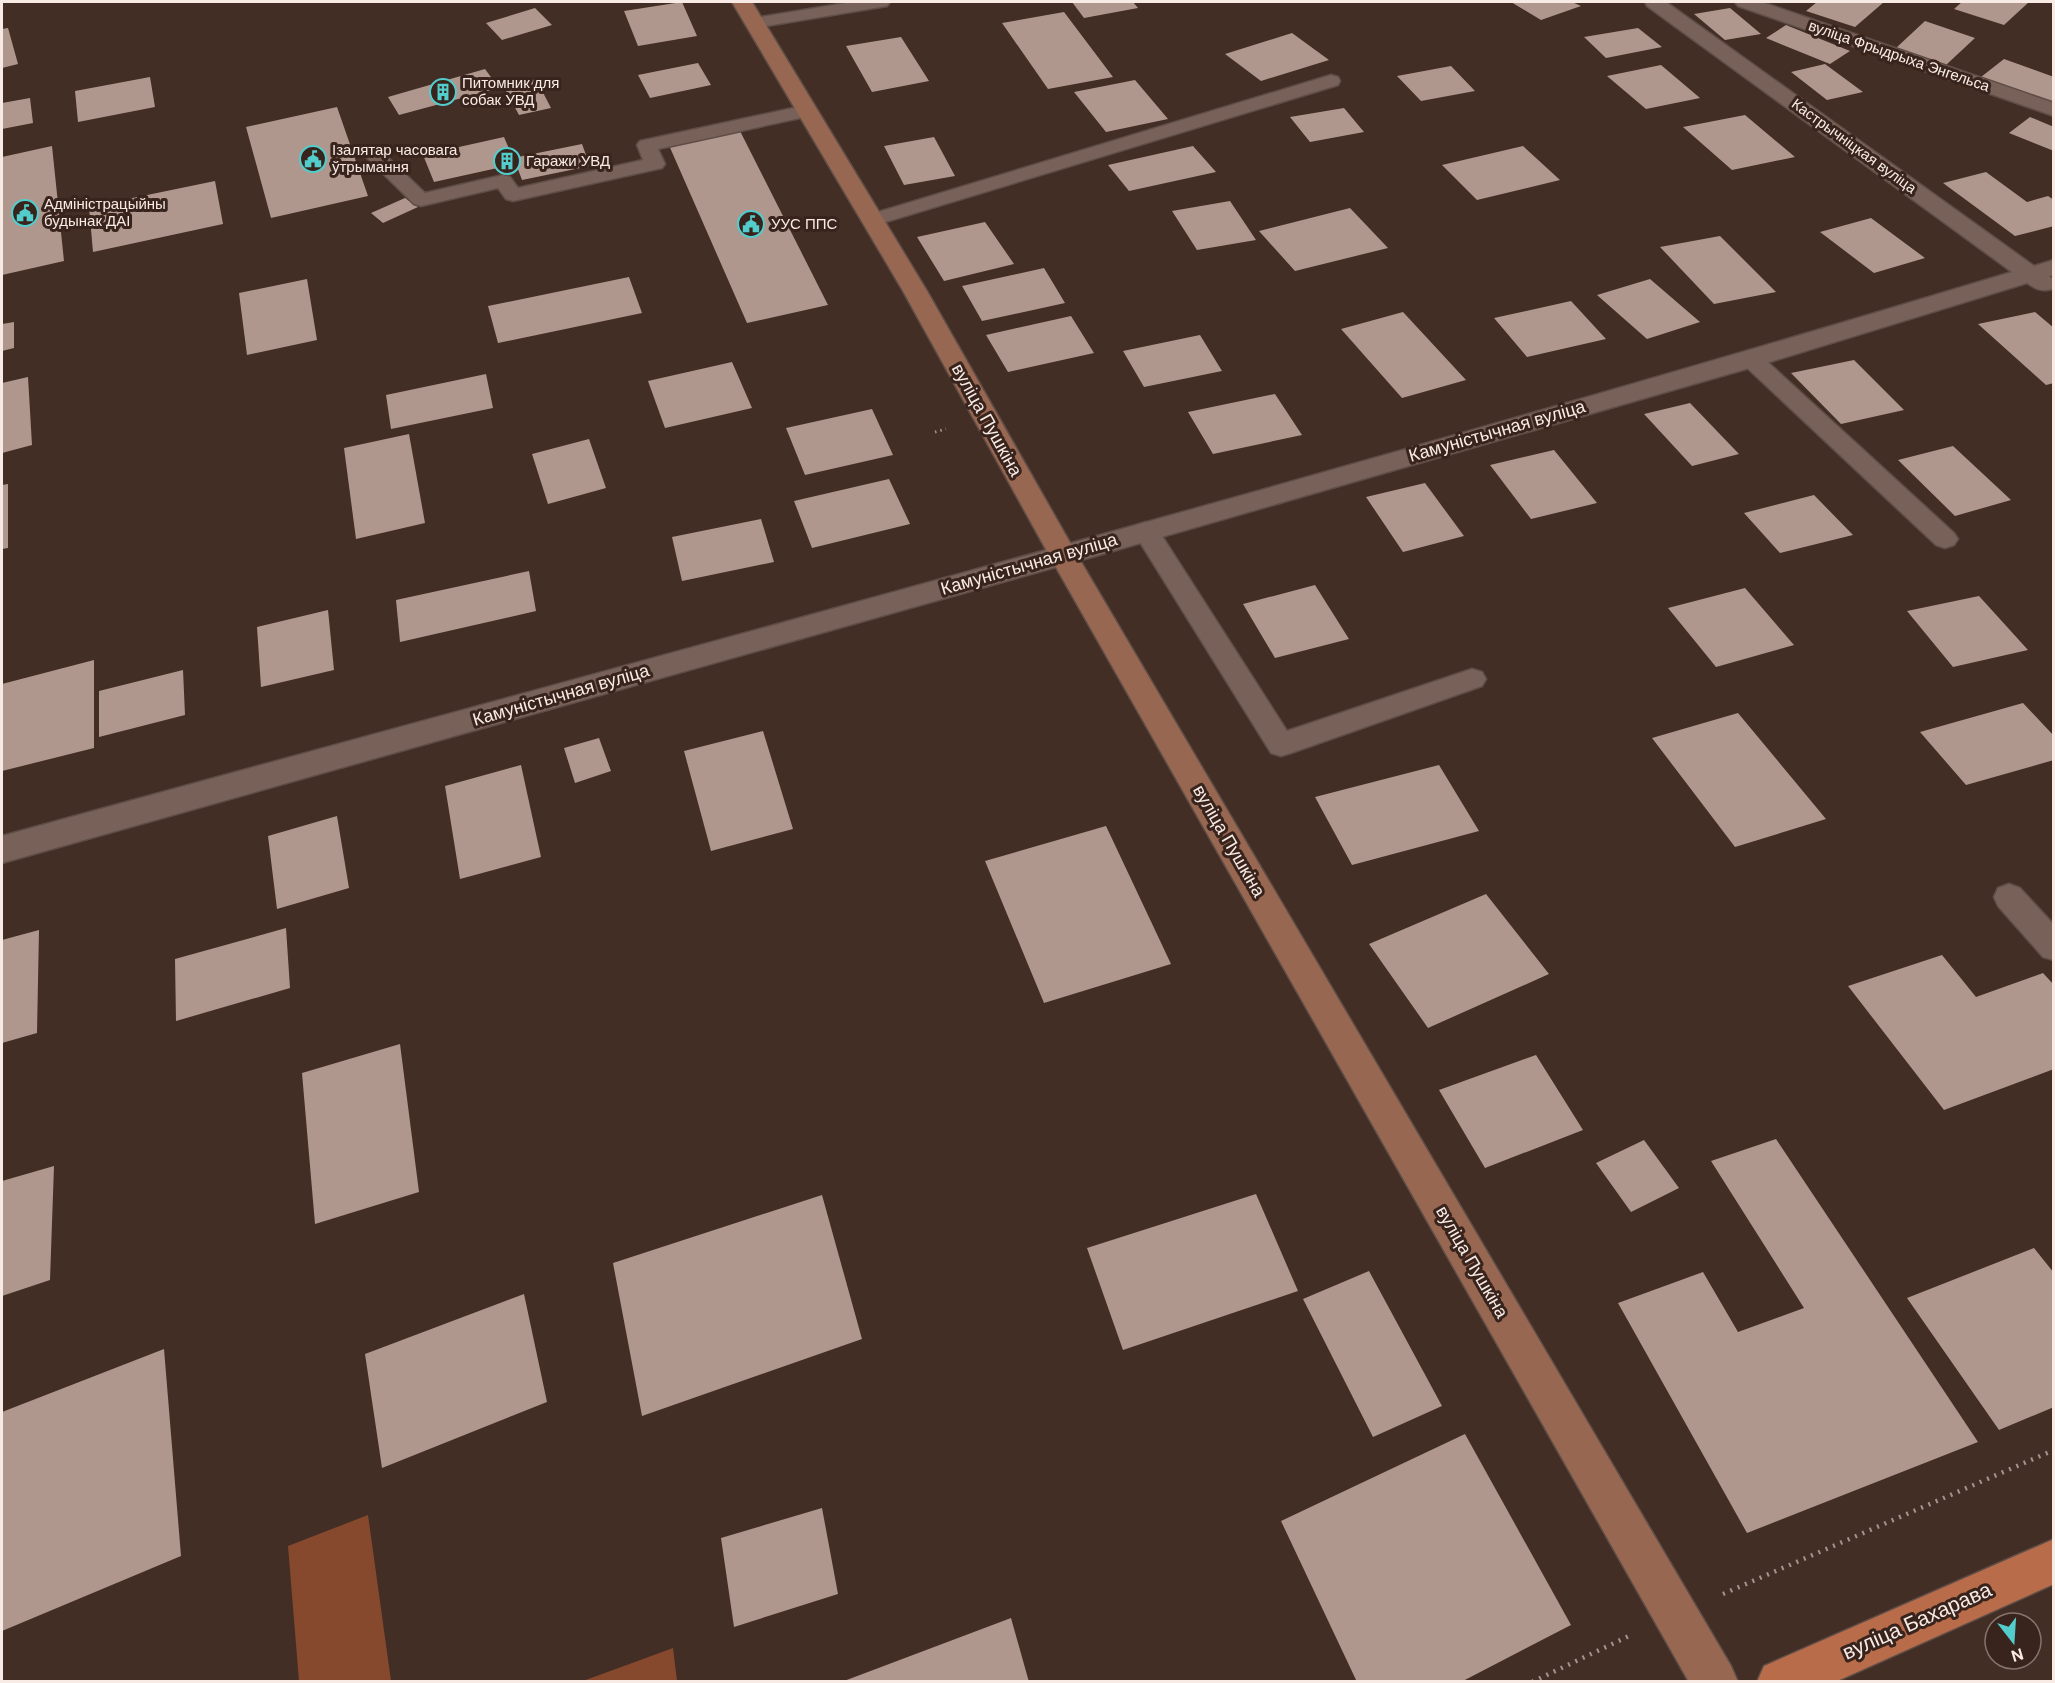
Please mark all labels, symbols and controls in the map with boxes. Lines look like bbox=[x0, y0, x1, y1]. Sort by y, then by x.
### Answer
street label: вуліца Фрыдрыха Энгельса bbox=[1806, 16, 1993, 97]
place label: Питомник для собак УВД bbox=[462, 73, 559, 110]
building icon: Питомник для собак УВД bbox=[428, 77, 458, 107]
street label: Кастрычніцкая вуліца bbox=[1788, 94, 1921, 198]
place label: Ізалятар часовага ўтрымання bbox=[332, 140, 458, 177]
public building icon: Ізалятар часовага ўтрымання bbox=[298, 144, 328, 174]
building icon: Гаражи УВД bbox=[492, 146, 522, 176]
place label: Гаражи УВД bbox=[526, 151, 610, 171]
place label: Адміністрацыйны будынак ДАІ bbox=[44, 194, 166, 231]
public building icon: Адміністрацыйны будынак ДАІ bbox=[10, 198, 40, 228]
public building icon: УУС ППС bbox=[736, 209, 766, 239]
place label: УУС ППС bbox=[771, 214, 837, 234]
street label: вуліца Пушкіна bbox=[946, 359, 1028, 482]
street label: Камуністычная вуліца bbox=[1406, 394, 1589, 468]
street label: Камуністычная вуліца bbox=[938, 527, 1121, 601]
street label: Камуністычная вуліца bbox=[470, 658, 653, 732]
street label: вуліца Пушкіна bbox=[1187, 781, 1271, 902]
street label: вуліца Пушкіна bbox=[1430, 1202, 1514, 1323]
street label: вуліца Бахарава bbox=[1838, 1575, 1996, 1666]
north arrow bbox=[1983, 1611, 2043, 1671]
text: N bbox=[2009, 1643, 2026, 1667]

